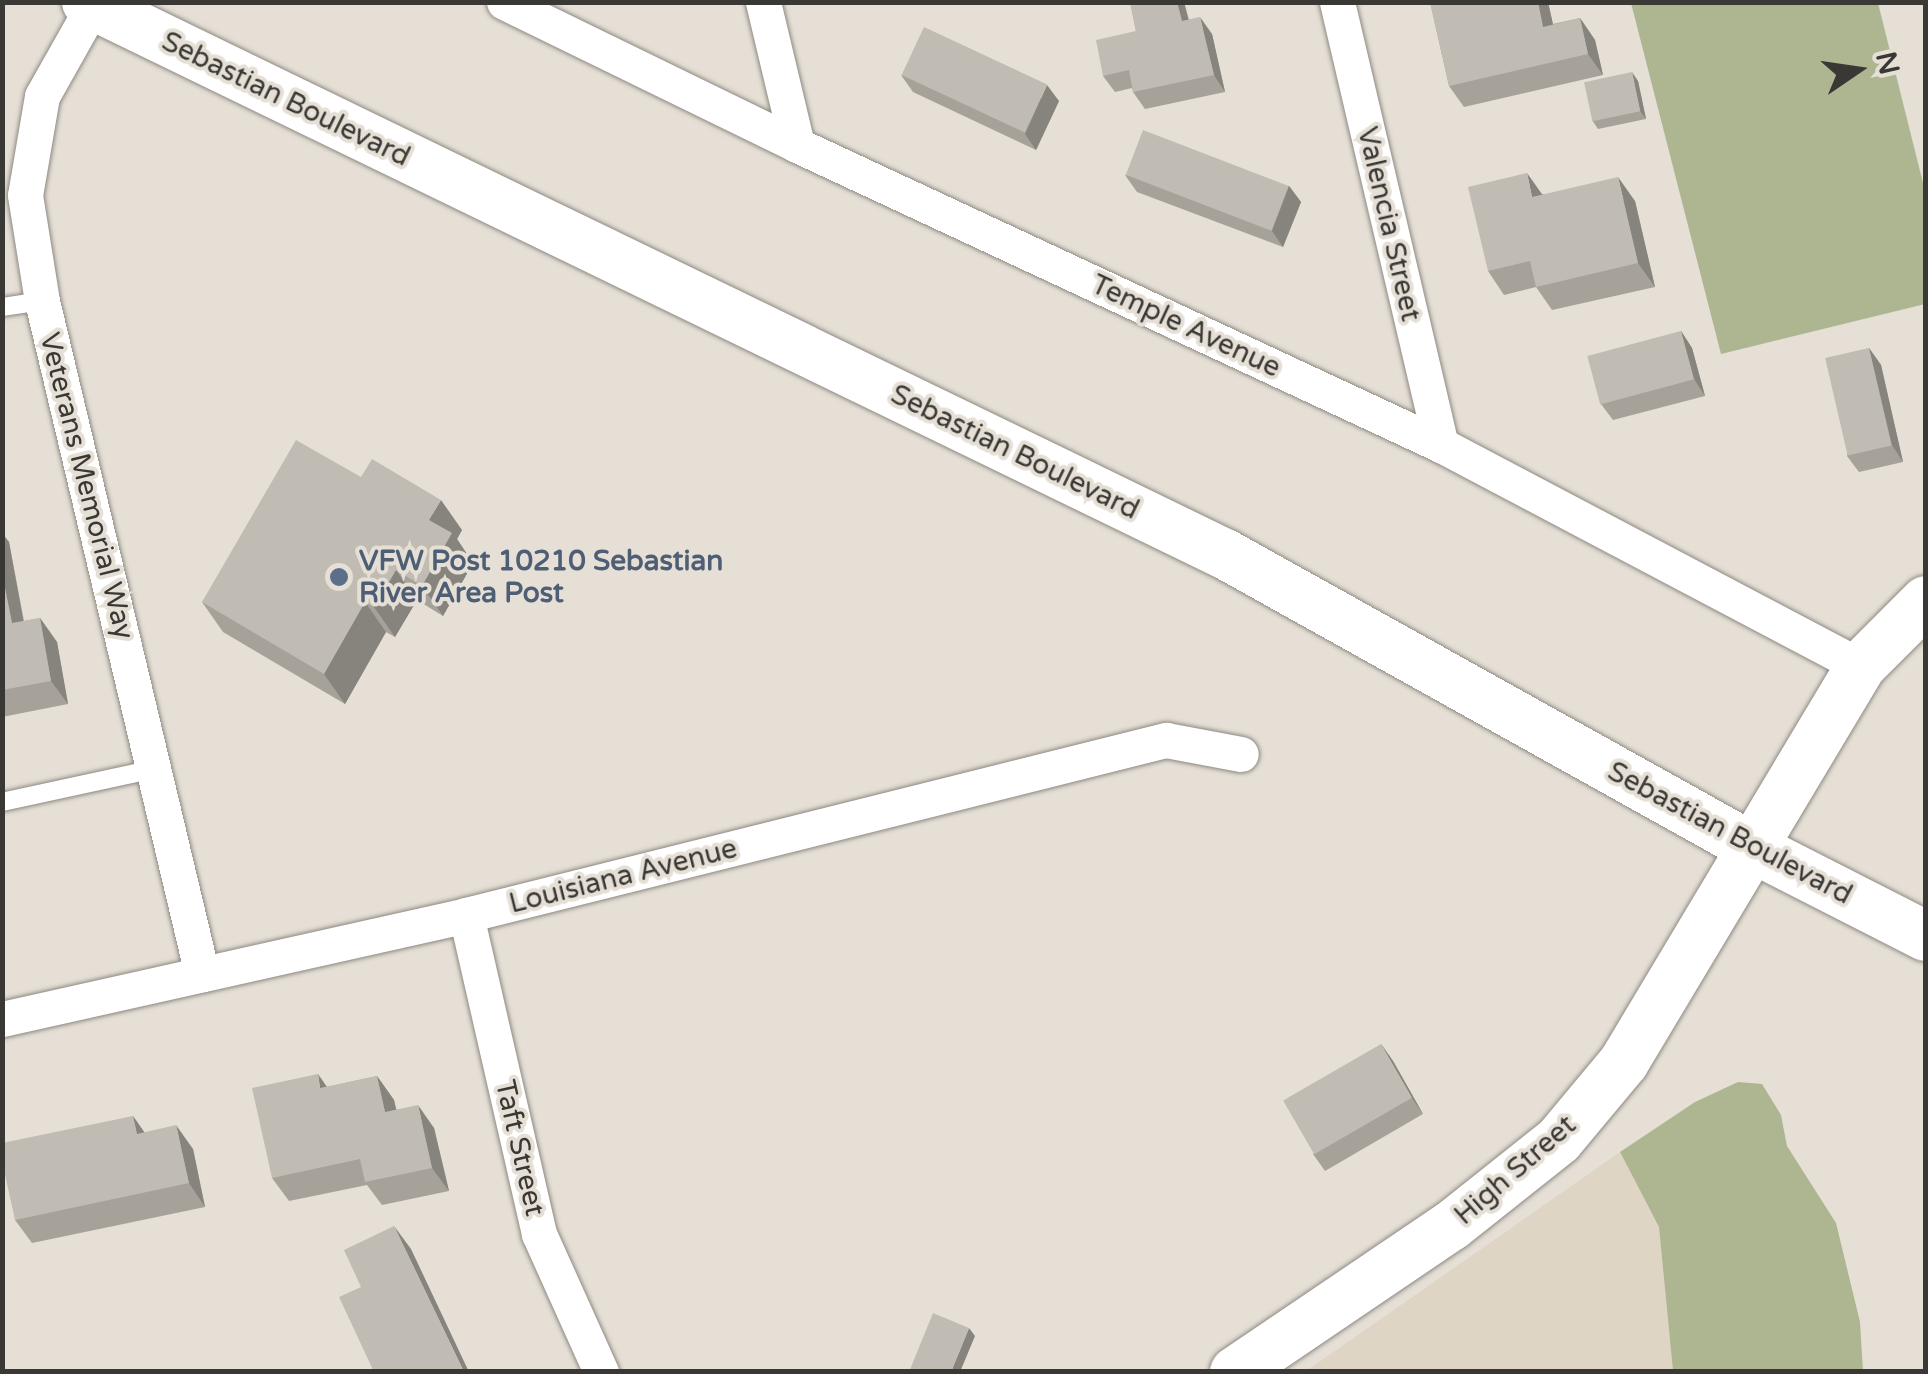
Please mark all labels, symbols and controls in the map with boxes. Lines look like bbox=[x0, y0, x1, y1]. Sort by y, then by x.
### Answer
north arrow bbox=[1808, 20, 1908, 120]
street label: Sebastian Boulevard bbox=[156, 24, 416, 174]
text: N bbox=[1868, 48, 1906, 78]
street label: Valencia Street bbox=[1350, 124, 1428, 324]
street label: Temple Avenue bbox=[1086, 267, 1286, 385]
street label: Veterans Memorial Way bbox=[33, 329, 141, 643]
street label: Sebastian Boulevard bbox=[885, 377, 1145, 527]
place label: VFW Post 10210 Sebastian River Area Post bbox=[359, 544, 723, 610]
marker: VFW Post 10210 Sebastian River Area Post bbox=[328, 566, 350, 588]
street label: Sebastian Boulevard bbox=[1602, 754, 1858, 912]
street label: Louisiana Avenue bbox=[506, 831, 740, 921]
street label: Taft Street bbox=[488, 1077, 552, 1219]
street label: High Street bbox=[1447, 1108, 1583, 1232]

